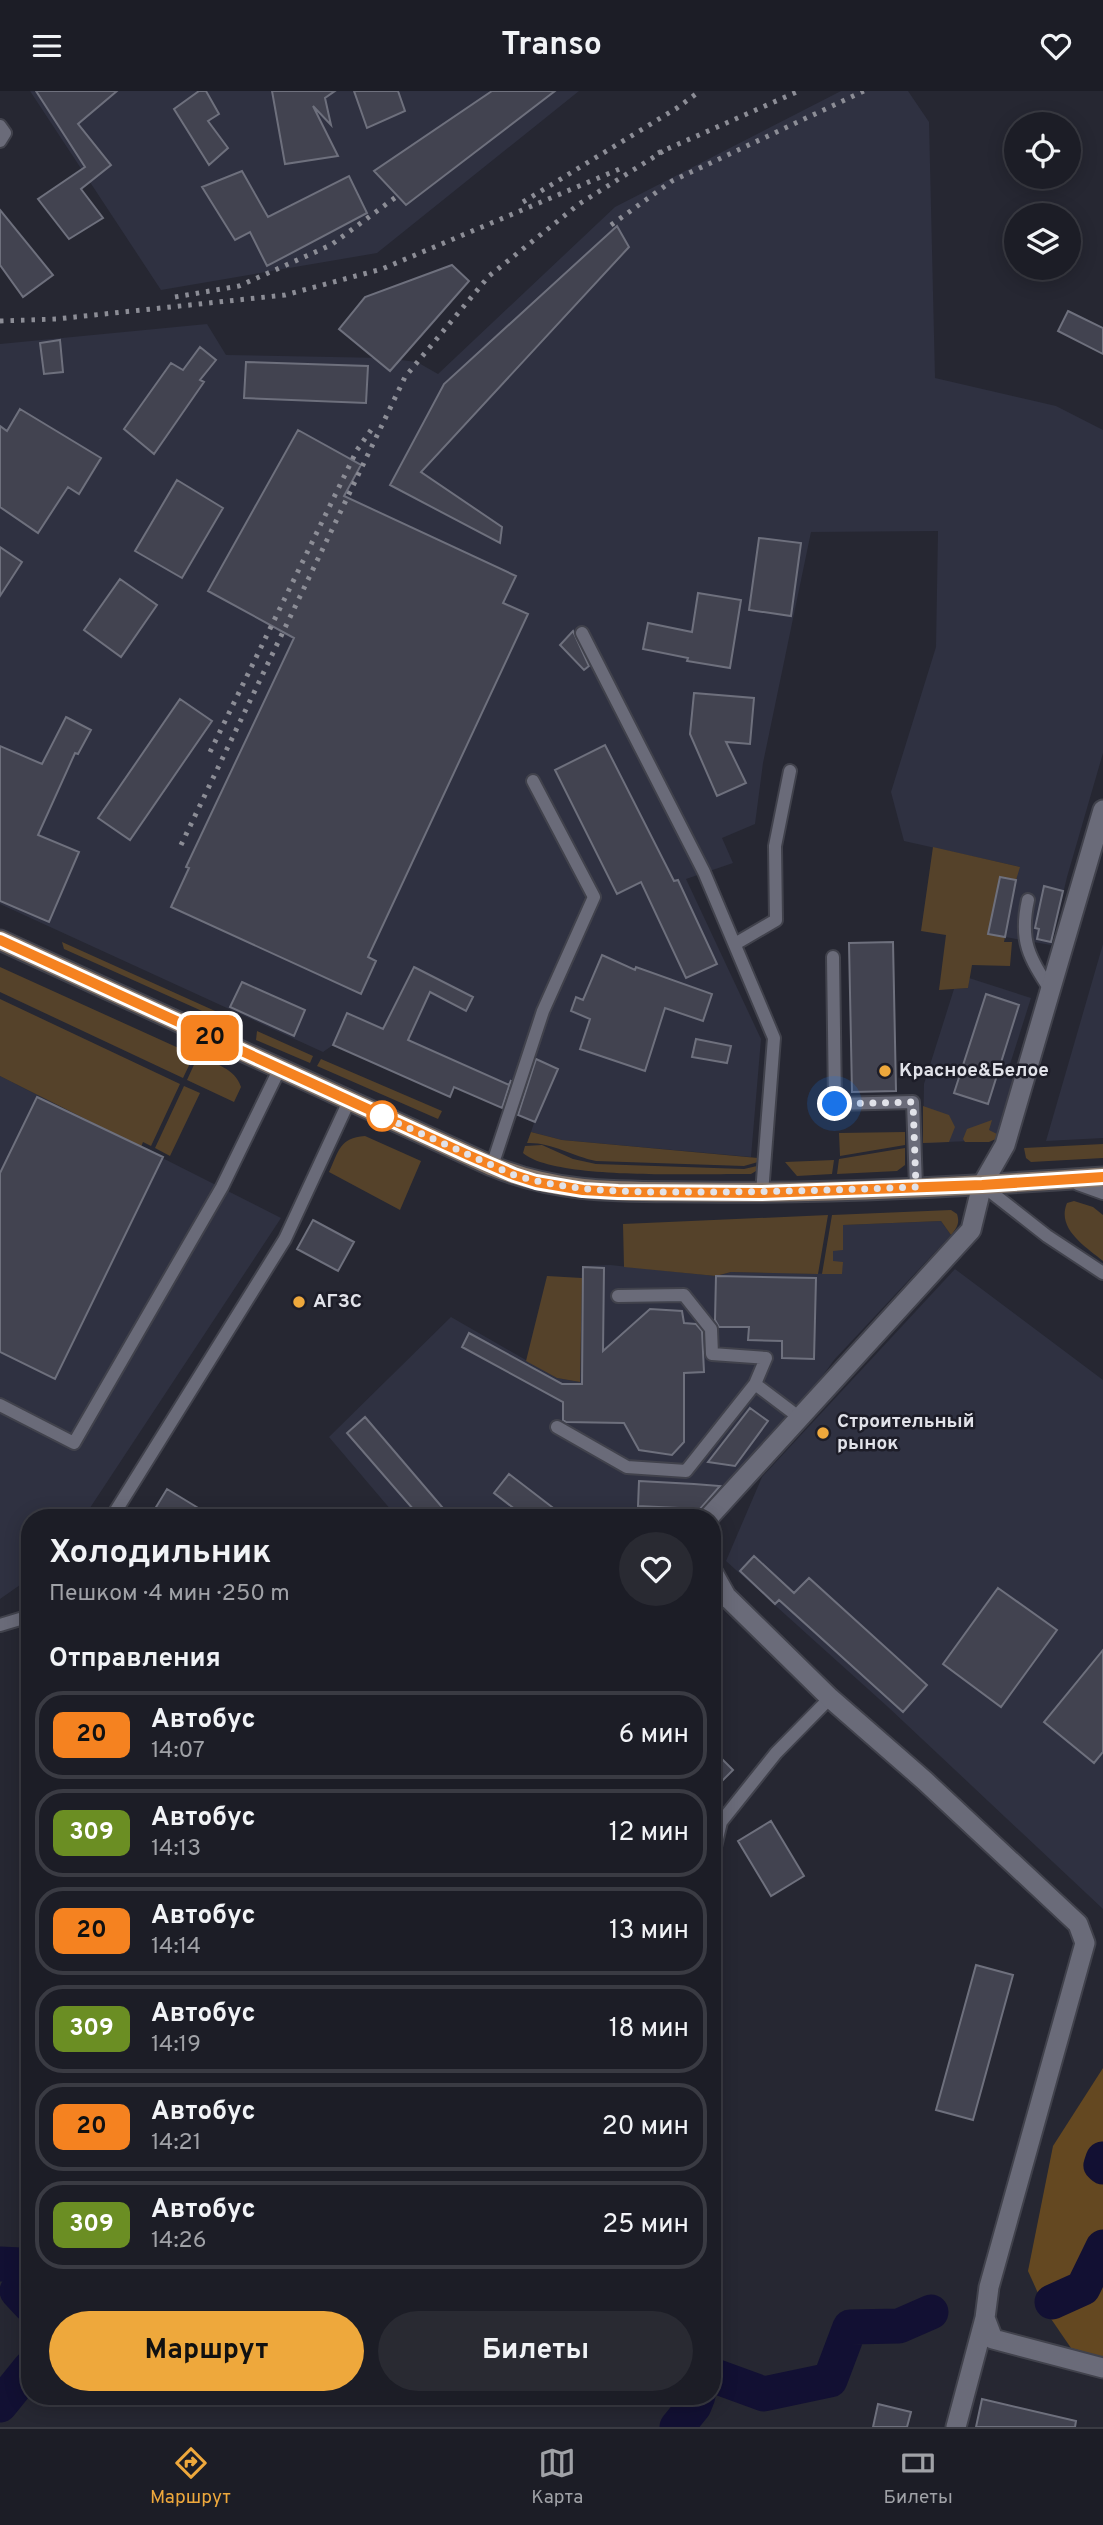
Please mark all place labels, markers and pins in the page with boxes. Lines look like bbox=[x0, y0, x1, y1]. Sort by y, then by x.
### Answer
place label: Красное&Белое bbox=[899, 1059, 1049, 1083]
marker: Красное&Белое bbox=[877, 1063, 893, 1079]
unlabelled marker bbox=[367, 1101, 397, 1131]
place label: АГЗС bbox=[313, 1290, 362, 1314]
marker: АГЗС bbox=[291, 1294, 307, 1310]
place label: Строительный рынок bbox=[837, 1410, 975, 1456]
marker: Строительный рынок bbox=[815, 1425, 831, 1441]

